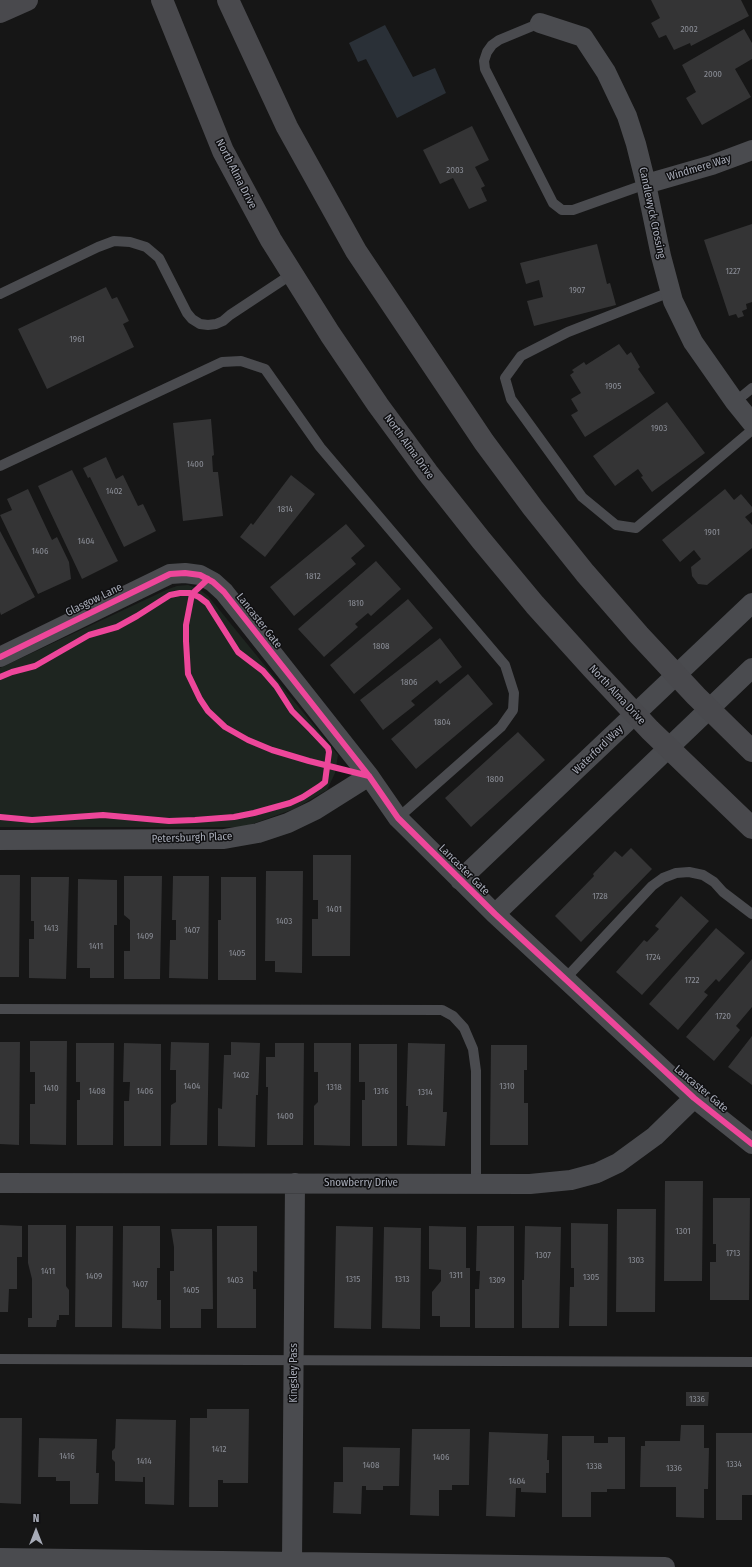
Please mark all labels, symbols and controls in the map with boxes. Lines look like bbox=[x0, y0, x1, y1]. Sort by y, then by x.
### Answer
house number: 2002 bbox=[680, 24, 698, 34]
house number: 2000 bbox=[704, 69, 722, 79]
street label: North Alma Drive bbox=[213, 137, 259, 211]
street label: Windmere Way bbox=[665, 152, 733, 184]
house number: 2003 bbox=[446, 165, 464, 175]
street label: Candlewyck Crossing bbox=[636, 166, 668, 260]
house number: 1227 bbox=[725, 266, 741, 276]
house number: 1907 bbox=[569, 285, 585, 295]
house number: 1961 bbox=[69, 334, 85, 344]
house number: 1905 bbox=[605, 381, 621, 391]
street label: North Alma Drive bbox=[381, 412, 437, 482]
house number: 1903 bbox=[651, 423, 667, 433]
house number: 1400 bbox=[186, 459, 204, 469]
house number: 1402 bbox=[106, 486, 122, 496]
house number: 1814 bbox=[277, 504, 293, 514]
house number: 1901 bbox=[704, 527, 720, 537]
house number: 1404 bbox=[78, 536, 94, 546]
house number: 1406 bbox=[31, 546, 49, 556]
house number: 1812 bbox=[305, 571, 321, 581]
street label: Glasgow Lane bbox=[64, 581, 124, 619]
street label: Lancaster Gate bbox=[233, 591, 285, 651]
house number: 1810 bbox=[348, 598, 364, 608]
house number: 1808 bbox=[372, 641, 390, 651]
street label: North Alma Drive bbox=[586, 662, 648, 728]
house number: 1806 bbox=[400, 677, 418, 687]
house number: 1804 bbox=[433, 717, 451, 727]
street label: Waterford Way bbox=[570, 723, 626, 777]
house number: 1800 bbox=[486, 774, 504, 784]
street label: Petersburgh Place bbox=[151, 830, 233, 846]
street label: Lancaster Gate bbox=[436, 842, 492, 898]
house number: 1728 bbox=[592, 891, 608, 901]
house number: 1401 bbox=[326, 904, 342, 914]
house number: 1403 bbox=[276, 916, 292, 926]
house number: 1413 bbox=[44, 923, 58, 933]
house number: 1407 bbox=[184, 925, 200, 935]
house number: 1409 bbox=[137, 931, 153, 941]
house number: 1411 bbox=[89, 941, 103, 951]
house number: 1405 bbox=[229, 948, 245, 958]
house number: 1724 bbox=[645, 952, 661, 962]
house number: 1722 bbox=[685, 975, 699, 985]
house number: 1720 bbox=[715, 1011, 731, 1021]
street label: Lancaster Gate bbox=[671, 1063, 731, 1115]
house number: 1402 bbox=[233, 1070, 249, 1080]
house number: 1404 bbox=[184, 1081, 200, 1091]
house number: 1310 bbox=[499, 1081, 515, 1091]
house number: 1318 bbox=[326, 1082, 342, 1092]
house number: 1410 bbox=[43, 1083, 59, 1093]
house number: 1408 bbox=[88, 1086, 106, 1096]
house number: 1406 bbox=[136, 1086, 154, 1096]
house number: 1316 bbox=[373, 1086, 389, 1096]
house number: 1314 bbox=[417, 1087, 433, 1097]
house number: 1400 bbox=[276, 1111, 294, 1121]
street label: Snowberry Drive bbox=[324, 1176, 398, 1190]
house number: 1301 bbox=[675, 1226, 691, 1236]
house number: 1713 bbox=[726, 1248, 740, 1258]
house number: 1307 bbox=[535, 1250, 551, 1260]
house number: 1303 bbox=[628, 1255, 644, 1265]
house number: 1411 bbox=[41, 1266, 55, 1276]
house number: 1311 bbox=[449, 1270, 463, 1280]
house number: 1409 bbox=[86, 1271, 102, 1281]
house number: 1305 bbox=[583, 1272, 599, 1282]
house number: 1315 bbox=[346, 1274, 360, 1284]
house number: 1313 bbox=[395, 1274, 409, 1284]
house number: 1403 bbox=[227, 1275, 243, 1285]
house number: 1309 bbox=[489, 1275, 505, 1285]
house number: 1407 bbox=[132, 1279, 148, 1289]
house number: 1405 bbox=[183, 1285, 199, 1295]
street label: Kingsley Pass bbox=[287, 1343, 301, 1403]
house number: 1336 bbox=[689, 1394, 705, 1404]
house number: 1412 bbox=[212, 1444, 226, 1454]
house number: 1416 bbox=[59, 1451, 75, 1461]
house number: 1406 bbox=[432, 1452, 450, 1462]
house number: 1414 bbox=[136, 1456, 152, 1466]
house number: 1334 bbox=[726, 1459, 742, 1469]
house number: 1408 bbox=[362, 1460, 380, 1470]
house number: 1338 bbox=[586, 1461, 602, 1471]
house number: 1336 bbox=[666, 1463, 682, 1473]
house number: 1404 bbox=[509, 1476, 525, 1486]
north arrow bbox=[16, 1511, 56, 1551]
text: N bbox=[33, 1512, 39, 1525]

